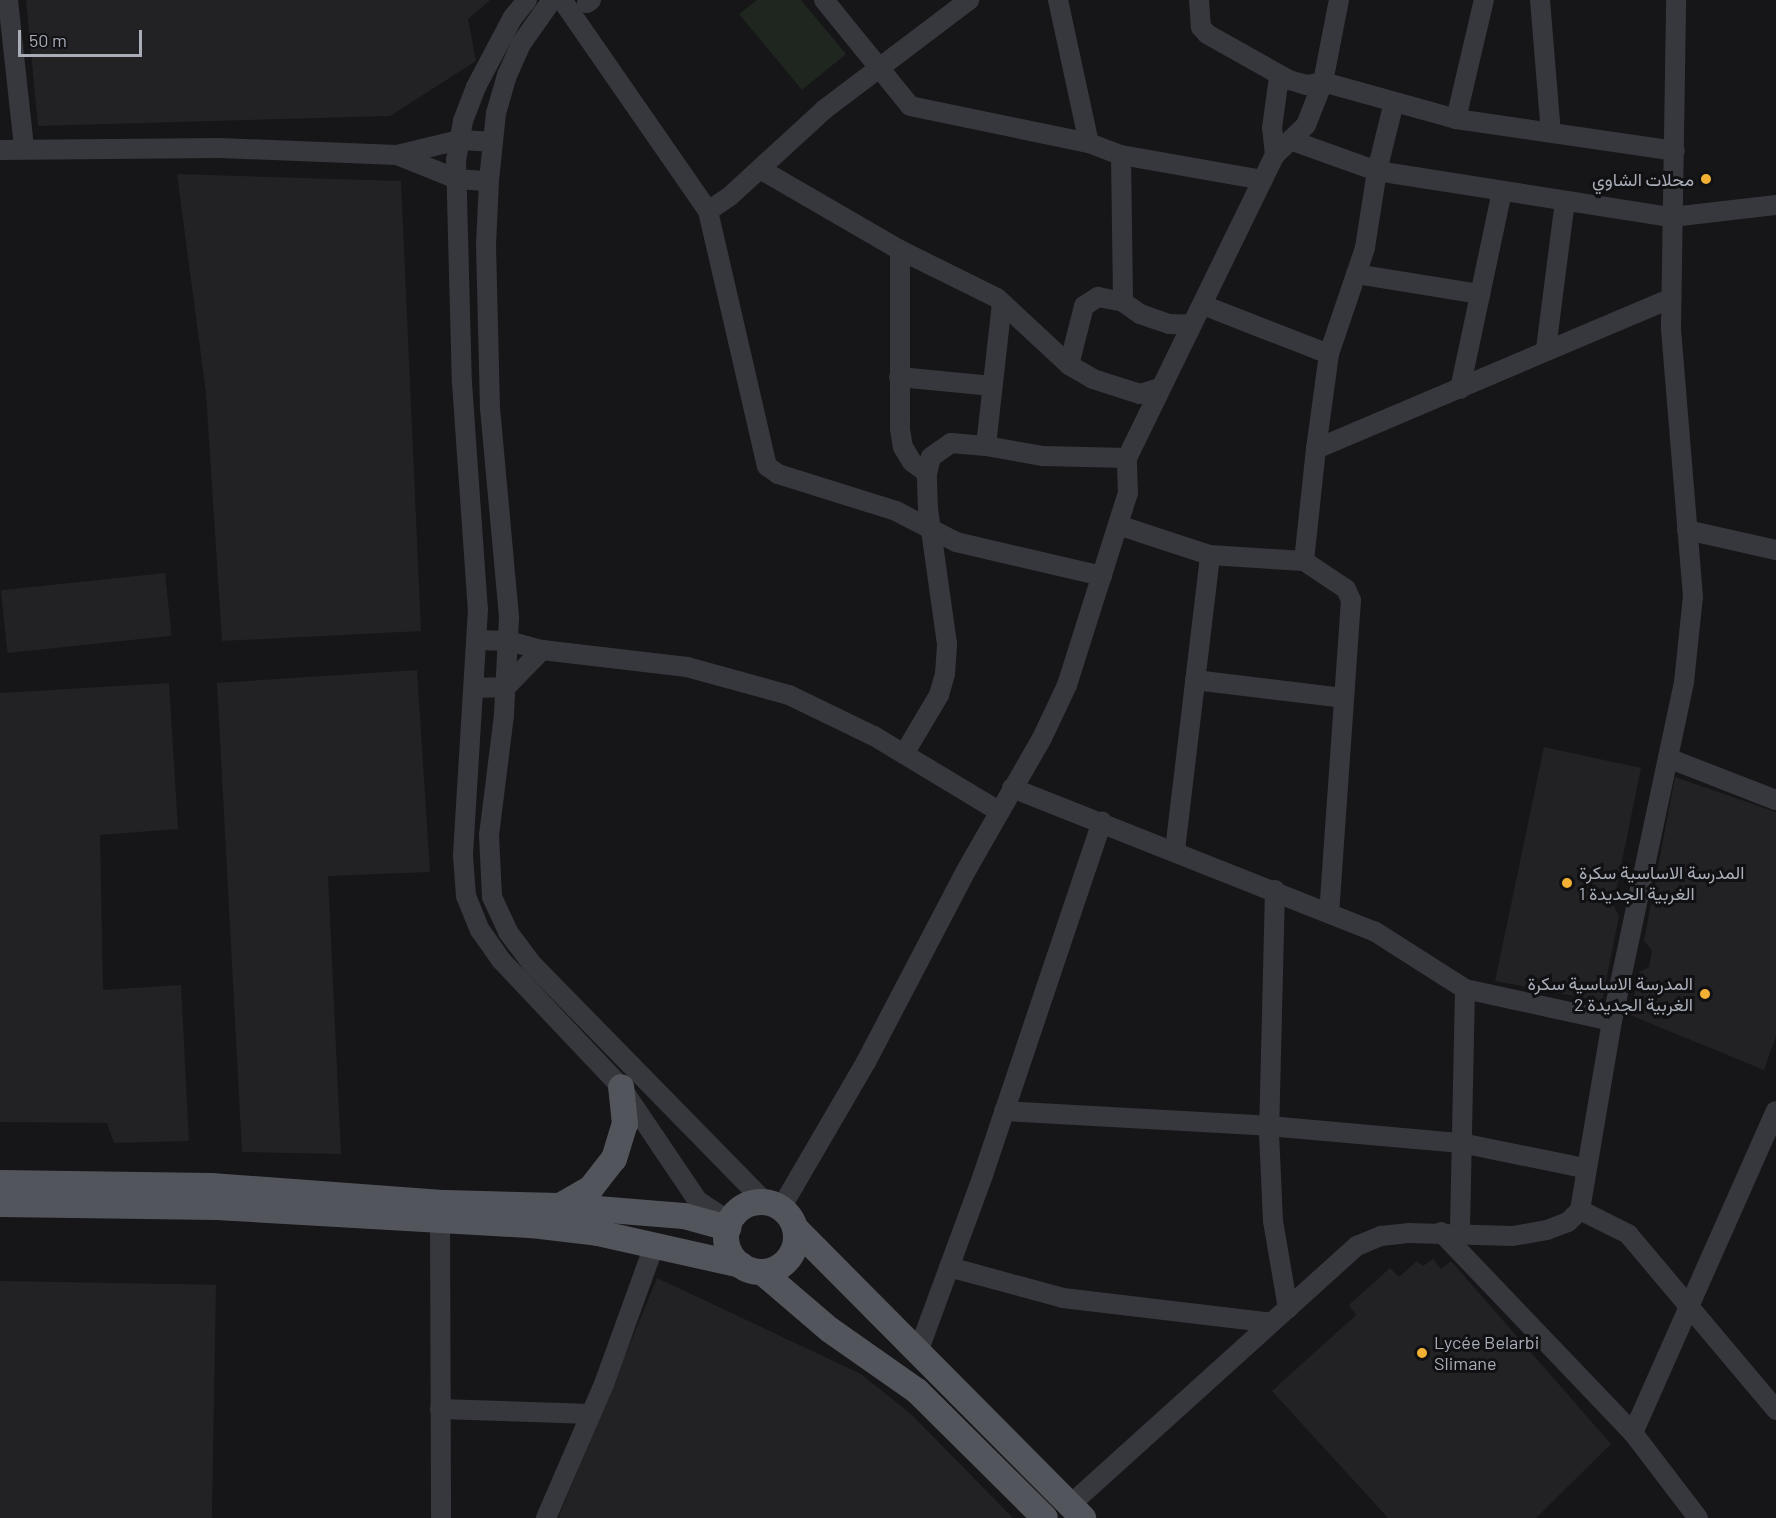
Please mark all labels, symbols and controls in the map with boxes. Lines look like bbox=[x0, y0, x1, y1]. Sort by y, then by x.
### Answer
scale bar bbox=[21, 18, 146, 56]
text: 50 m bbox=[29, 29, 67, 51]
place label: محلات الشاوي bbox=[1592, 168, 1694, 190]
marker: محلات الشاوي bbox=[1699, 172, 1713, 186]
place label: المدرسة الاساسية سكرة الغربية الجديدة 1 bbox=[1579, 862, 1744, 904]
marker: المدرسة الاساسية سكرة الغربية الجديدة 1 bbox=[1560, 876, 1574, 890]
place label: المدرسة الاساسية سكرة الغربية الجديدة 2 bbox=[1528, 973, 1693, 1016]
marker: المدرسة الاساسية سكرة الغربية الجديدة 2 bbox=[1698, 987, 1712, 1001]
place label: Lycée Belarbi Slimane bbox=[1434, 1332, 1539, 1374]
marker: Lycée Belarbi Slimane bbox=[1415, 1346, 1429, 1360]

